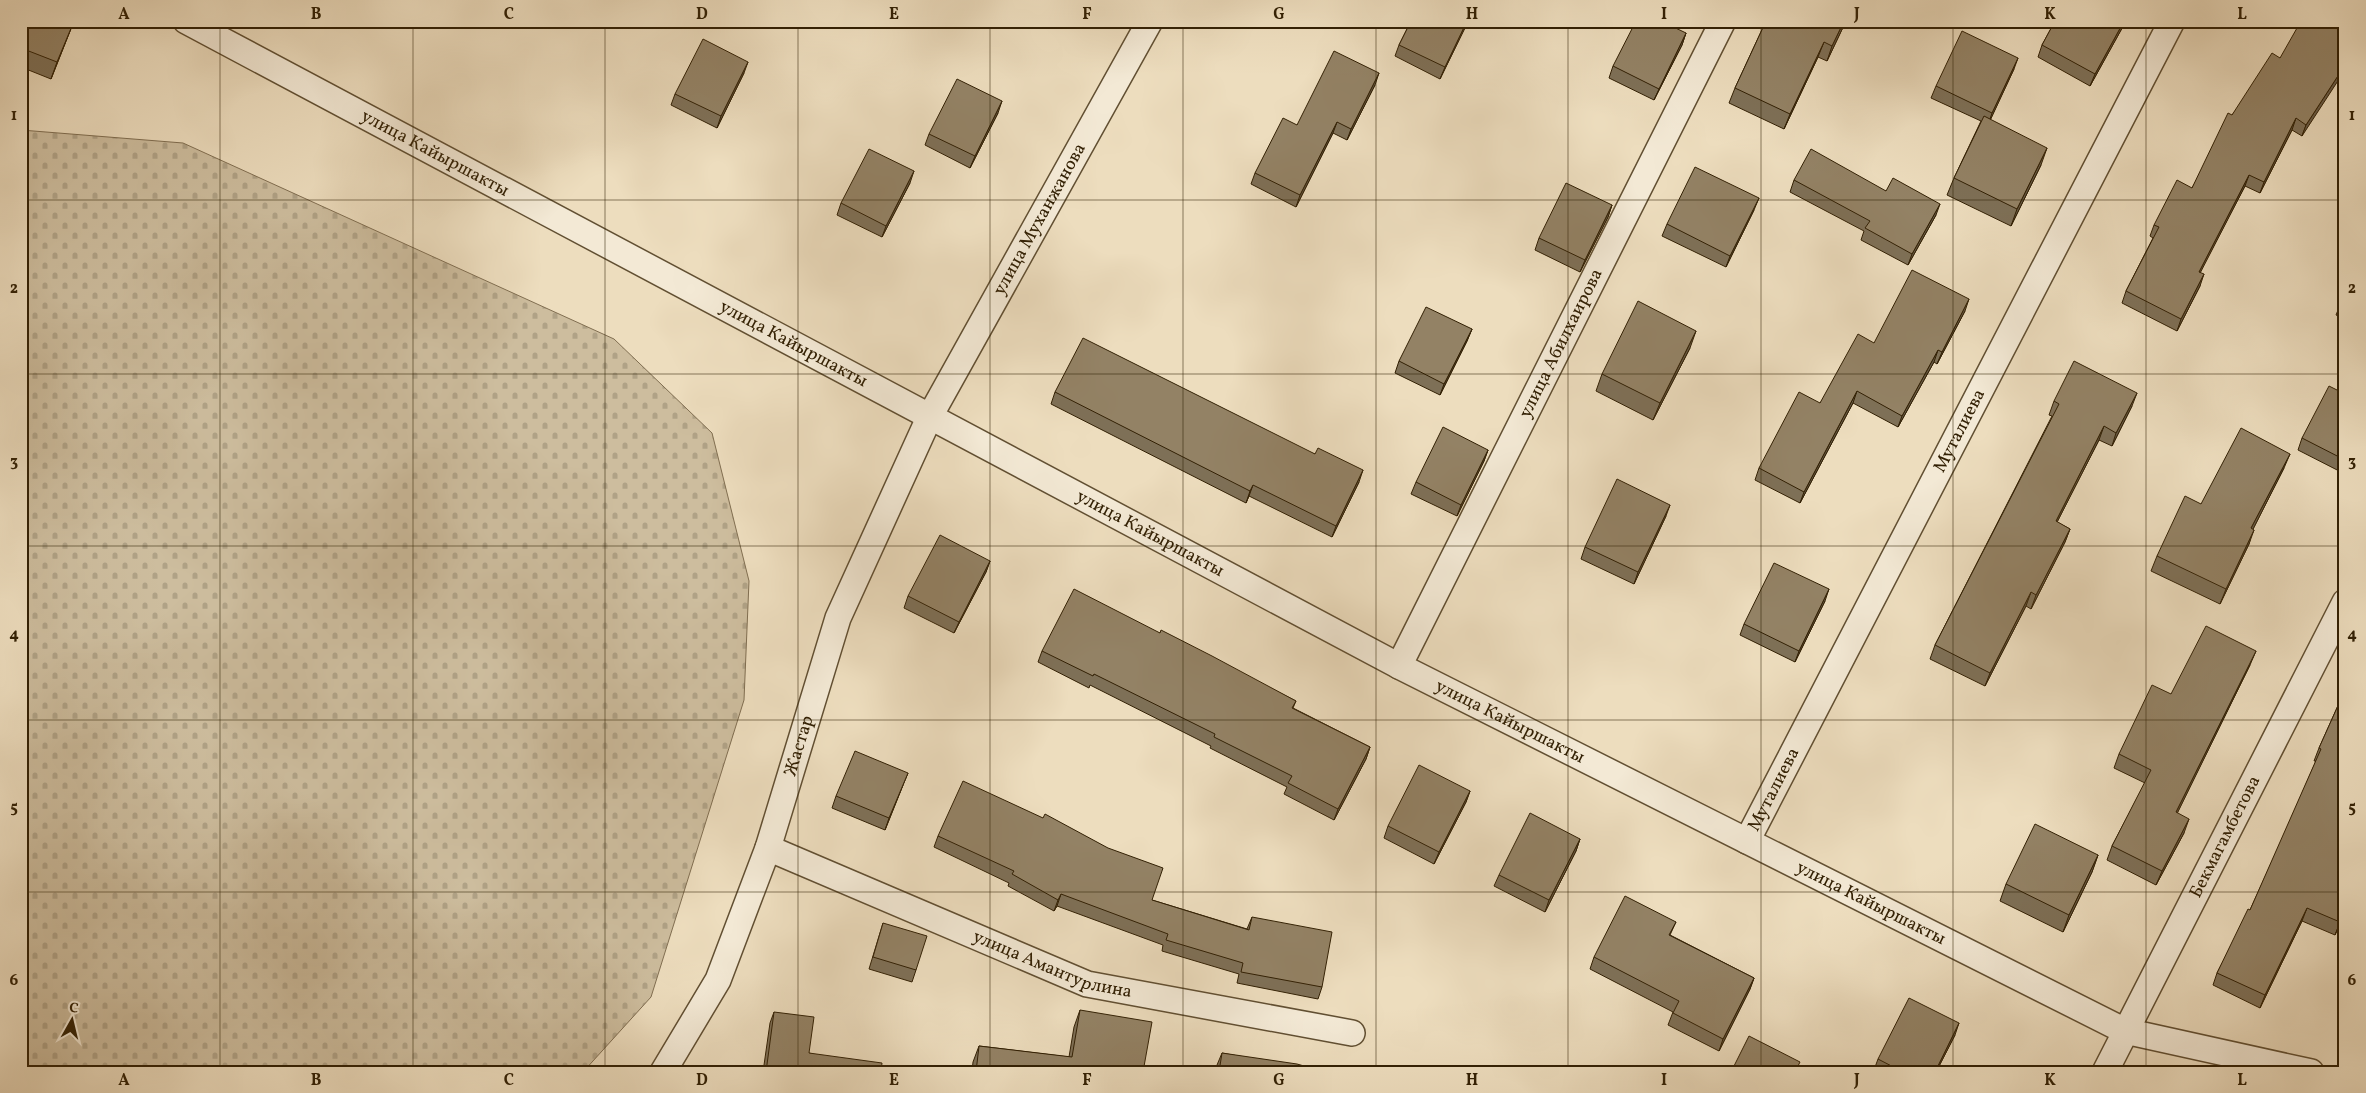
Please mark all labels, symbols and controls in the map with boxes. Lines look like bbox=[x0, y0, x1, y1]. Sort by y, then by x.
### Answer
text: A bbox=[118, 4, 130, 26]
text: B bbox=[311, 4, 322, 26]
text: C bbox=[504, 4, 514, 26]
text: D bbox=[696, 4, 708, 26]
text: E bbox=[889, 4, 899, 26]
text: F bbox=[1082, 4, 1092, 26]
text: G bbox=[1273, 4, 1285, 26]
text: H bbox=[1466, 4, 1478, 26]
text: I bbox=[1661, 4, 1667, 26]
text: J bbox=[1853, 4, 1860, 26]
text: K bbox=[2044, 4, 2056, 26]
text: L bbox=[2237, 4, 2247, 26]
street label: улица Кайыршакты bbox=[357, 104, 514, 203]
text: 1 bbox=[11, 105, 17, 127]
text: 1 bbox=[2349, 105, 2355, 127]
street label: улица Муханжанова bbox=[987, 139, 1092, 300]
street label: улица Абилхаирова bbox=[1513, 264, 1609, 422]
text: 2 bbox=[10, 278, 18, 300]
text: 2 bbox=[2348, 278, 2356, 300]
street label: улица Кайыршакты bbox=[715, 294, 872, 394]
street label: Муталиева bbox=[1928, 385, 1992, 477]
text: 3 bbox=[10, 451, 18, 473]
text: 3 bbox=[2348, 451, 2356, 473]
street label: улица Кайыршакты bbox=[1072, 484, 1229, 583]
text: 4 bbox=[9, 624, 19, 646]
text: 4 bbox=[2347, 624, 2357, 646]
street label: улица Кайыршакты bbox=[1431, 674, 1589, 770]
street label: Жастар bbox=[778, 712, 820, 779]
street label: Муталиева bbox=[1742, 743, 1806, 836]
street label: Бекмагамбетова bbox=[2183, 771, 2267, 902]
text: 5 bbox=[10, 797, 18, 819]
text: 5 bbox=[2348, 797, 2356, 819]
street label: улица Кайыршакты bbox=[1792, 855, 1950, 951]
street label: улица Амантурлина bbox=[969, 924, 1134, 1005]
text: 6 bbox=[10, 970, 19, 992]
text: 6 bbox=[2348, 970, 2357, 992]
north arrow bbox=[48, 996, 98, 1046]
text: С bbox=[68, 999, 79, 1019]
text: A bbox=[118, 1070, 130, 1092]
text: B bbox=[311, 1070, 322, 1092]
text: C bbox=[504, 1070, 514, 1092]
text: D bbox=[696, 1070, 708, 1092]
text: E bbox=[889, 1070, 899, 1092]
text: F bbox=[1082, 1070, 1092, 1092]
text: G bbox=[1273, 1070, 1285, 1092]
text: H bbox=[1466, 1070, 1478, 1092]
text: I bbox=[1661, 1070, 1667, 1092]
text: J bbox=[1853, 1070, 1860, 1092]
text: K bbox=[2044, 1070, 2056, 1092]
text: L bbox=[2237, 1070, 2247, 1092]

